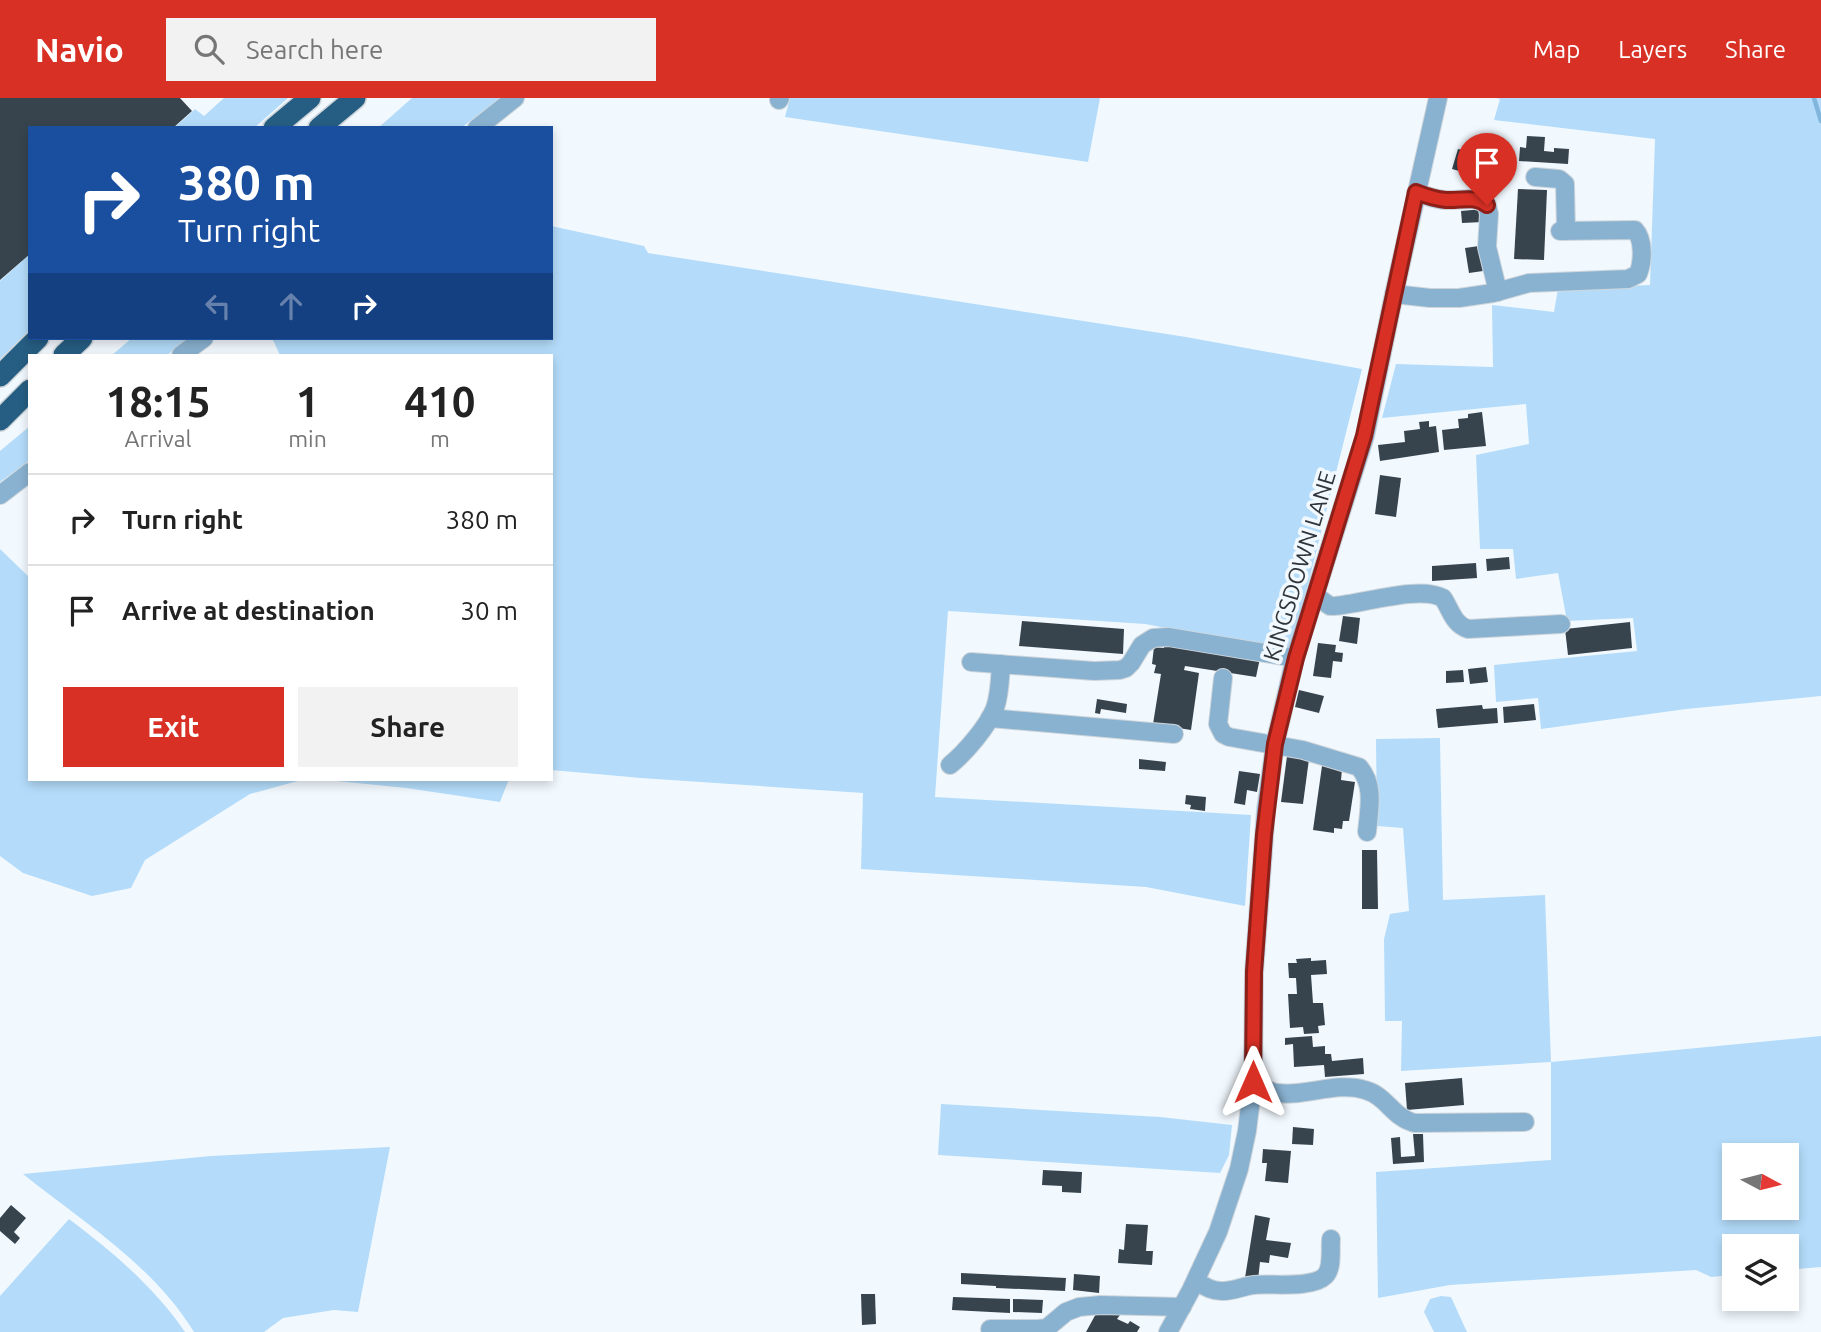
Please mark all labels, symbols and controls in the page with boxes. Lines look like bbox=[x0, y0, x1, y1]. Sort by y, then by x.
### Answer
search box bbox=[166, 18, 656, 81]
icon: search bbox=[190, 30, 228, 68]
text: Navio bbox=[35, 31, 124, 68]
text: Search here bbox=[246, 35, 383, 64]
text: Map bbox=[1533, 36, 1580, 63]
text: Layers bbox=[1618, 36, 1687, 63]
text: Share bbox=[1725, 36, 1786, 63]
pin bbox=[1457, 133, 1517, 205]
icon: arrive bbox=[1468, 144, 1506, 182]
icon: right bbox=[63, 154, 154, 245]
text: 380 m bbox=[178, 154, 315, 209]
text: Turn right bbox=[178, 212, 320, 248]
icon: left bbox=[199, 287, 237, 325]
icon: ahead bbox=[272, 287, 310, 325]
icon: right bbox=[345, 287, 383, 325]
text: 18:15 bbox=[106, 378, 211, 425]
text: 1 bbox=[296, 378, 319, 425]
text: 410 bbox=[404, 378, 475, 425]
text: Arrival bbox=[125, 426, 192, 451]
text: min bbox=[288, 426, 327, 451]
text: m bbox=[430, 426, 450, 451]
street label: KINGSDOWN LANE bbox=[1258, 468, 1340, 664]
icon: right bbox=[63, 501, 101, 539]
text: Turn right bbox=[122, 505, 243, 534]
text: 380 m bbox=[446, 505, 518, 534]
icon: arrive bbox=[63, 592, 101, 630]
text: Arrive at destination bbox=[122, 596, 375, 625]
text: 30 m bbox=[460, 596, 518, 625]
button: Exit bbox=[63, 687, 284, 767]
button: Share bbox=[298, 687, 518, 767]
position arrow bbox=[1216, 1045, 1290, 1119]
north arrow bbox=[1722, 1143, 1799, 1220]
map controls bbox=[1722, 1143, 1799, 1311]
button: layers bbox=[1722, 1234, 1799, 1311]

